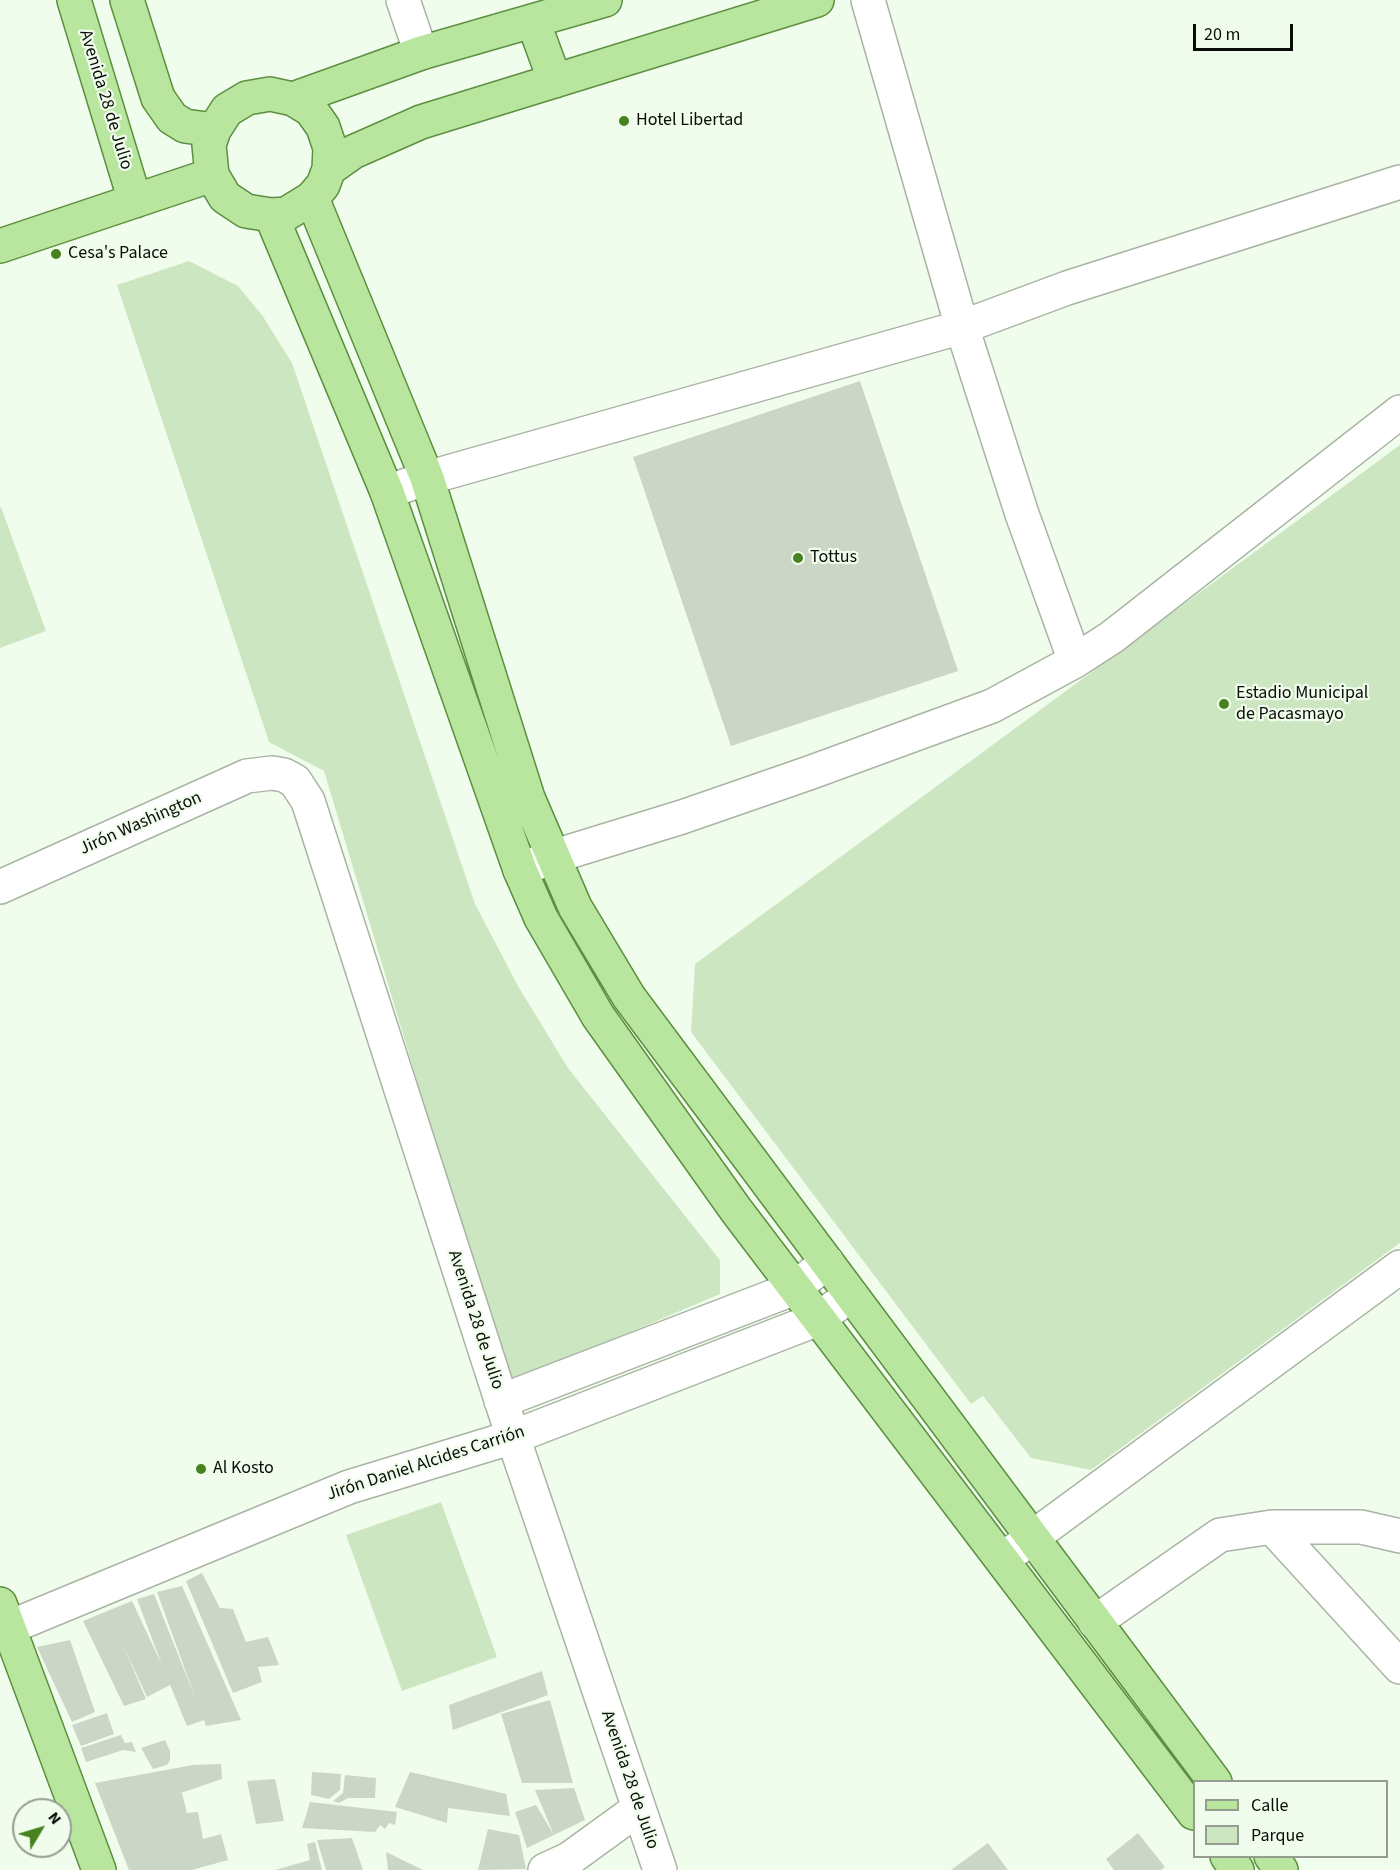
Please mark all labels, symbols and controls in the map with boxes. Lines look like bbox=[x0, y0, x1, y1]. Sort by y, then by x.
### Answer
scale bar bbox=[1196, 12, 1296, 50]
text: 20 m bbox=[1204, 22, 1240, 47]
street label: Avenida 28 de Julio bbox=[73, 27, 137, 173]
place label: Hotel Libertad bbox=[636, 110, 743, 132]
marker: Hotel Libertad bbox=[617, 114, 631, 128]
place label: Cesa's Palace bbox=[68, 243, 168, 265]
marker: Cesa's Palace bbox=[49, 247, 63, 261]
place label: Tottus bbox=[810, 547, 857, 569]
marker: Tottus bbox=[791, 551, 805, 565]
place label: Estadio Municipal de Pacasmayo bbox=[1236, 683, 1368, 726]
marker: Estadio Municipal de Pacasmayo bbox=[1217, 697, 1231, 711]
street label: Jirón Washington bbox=[77, 787, 205, 861]
street label: Avenida 28 de Julio bbox=[442, 1248, 508, 1392]
street label: Jirón Daniel Alcides Carrión bbox=[324, 1422, 528, 1506]
place label: Al Kosto bbox=[213, 1458, 274, 1480]
marker: Al Kosto bbox=[194, 1462, 208, 1476]
street label: Avenida 28 de Julio bbox=[595, 1708, 663, 1852]
legend bbox=[1193, 1780, 1388, 1858]
text: Calle bbox=[1251, 1793, 1288, 1818]
north arrow bbox=[12, 1798, 72, 1858]
text: N bbox=[43, 1807, 67, 1829]
text: Parque bbox=[1251, 1823, 1304, 1848]

